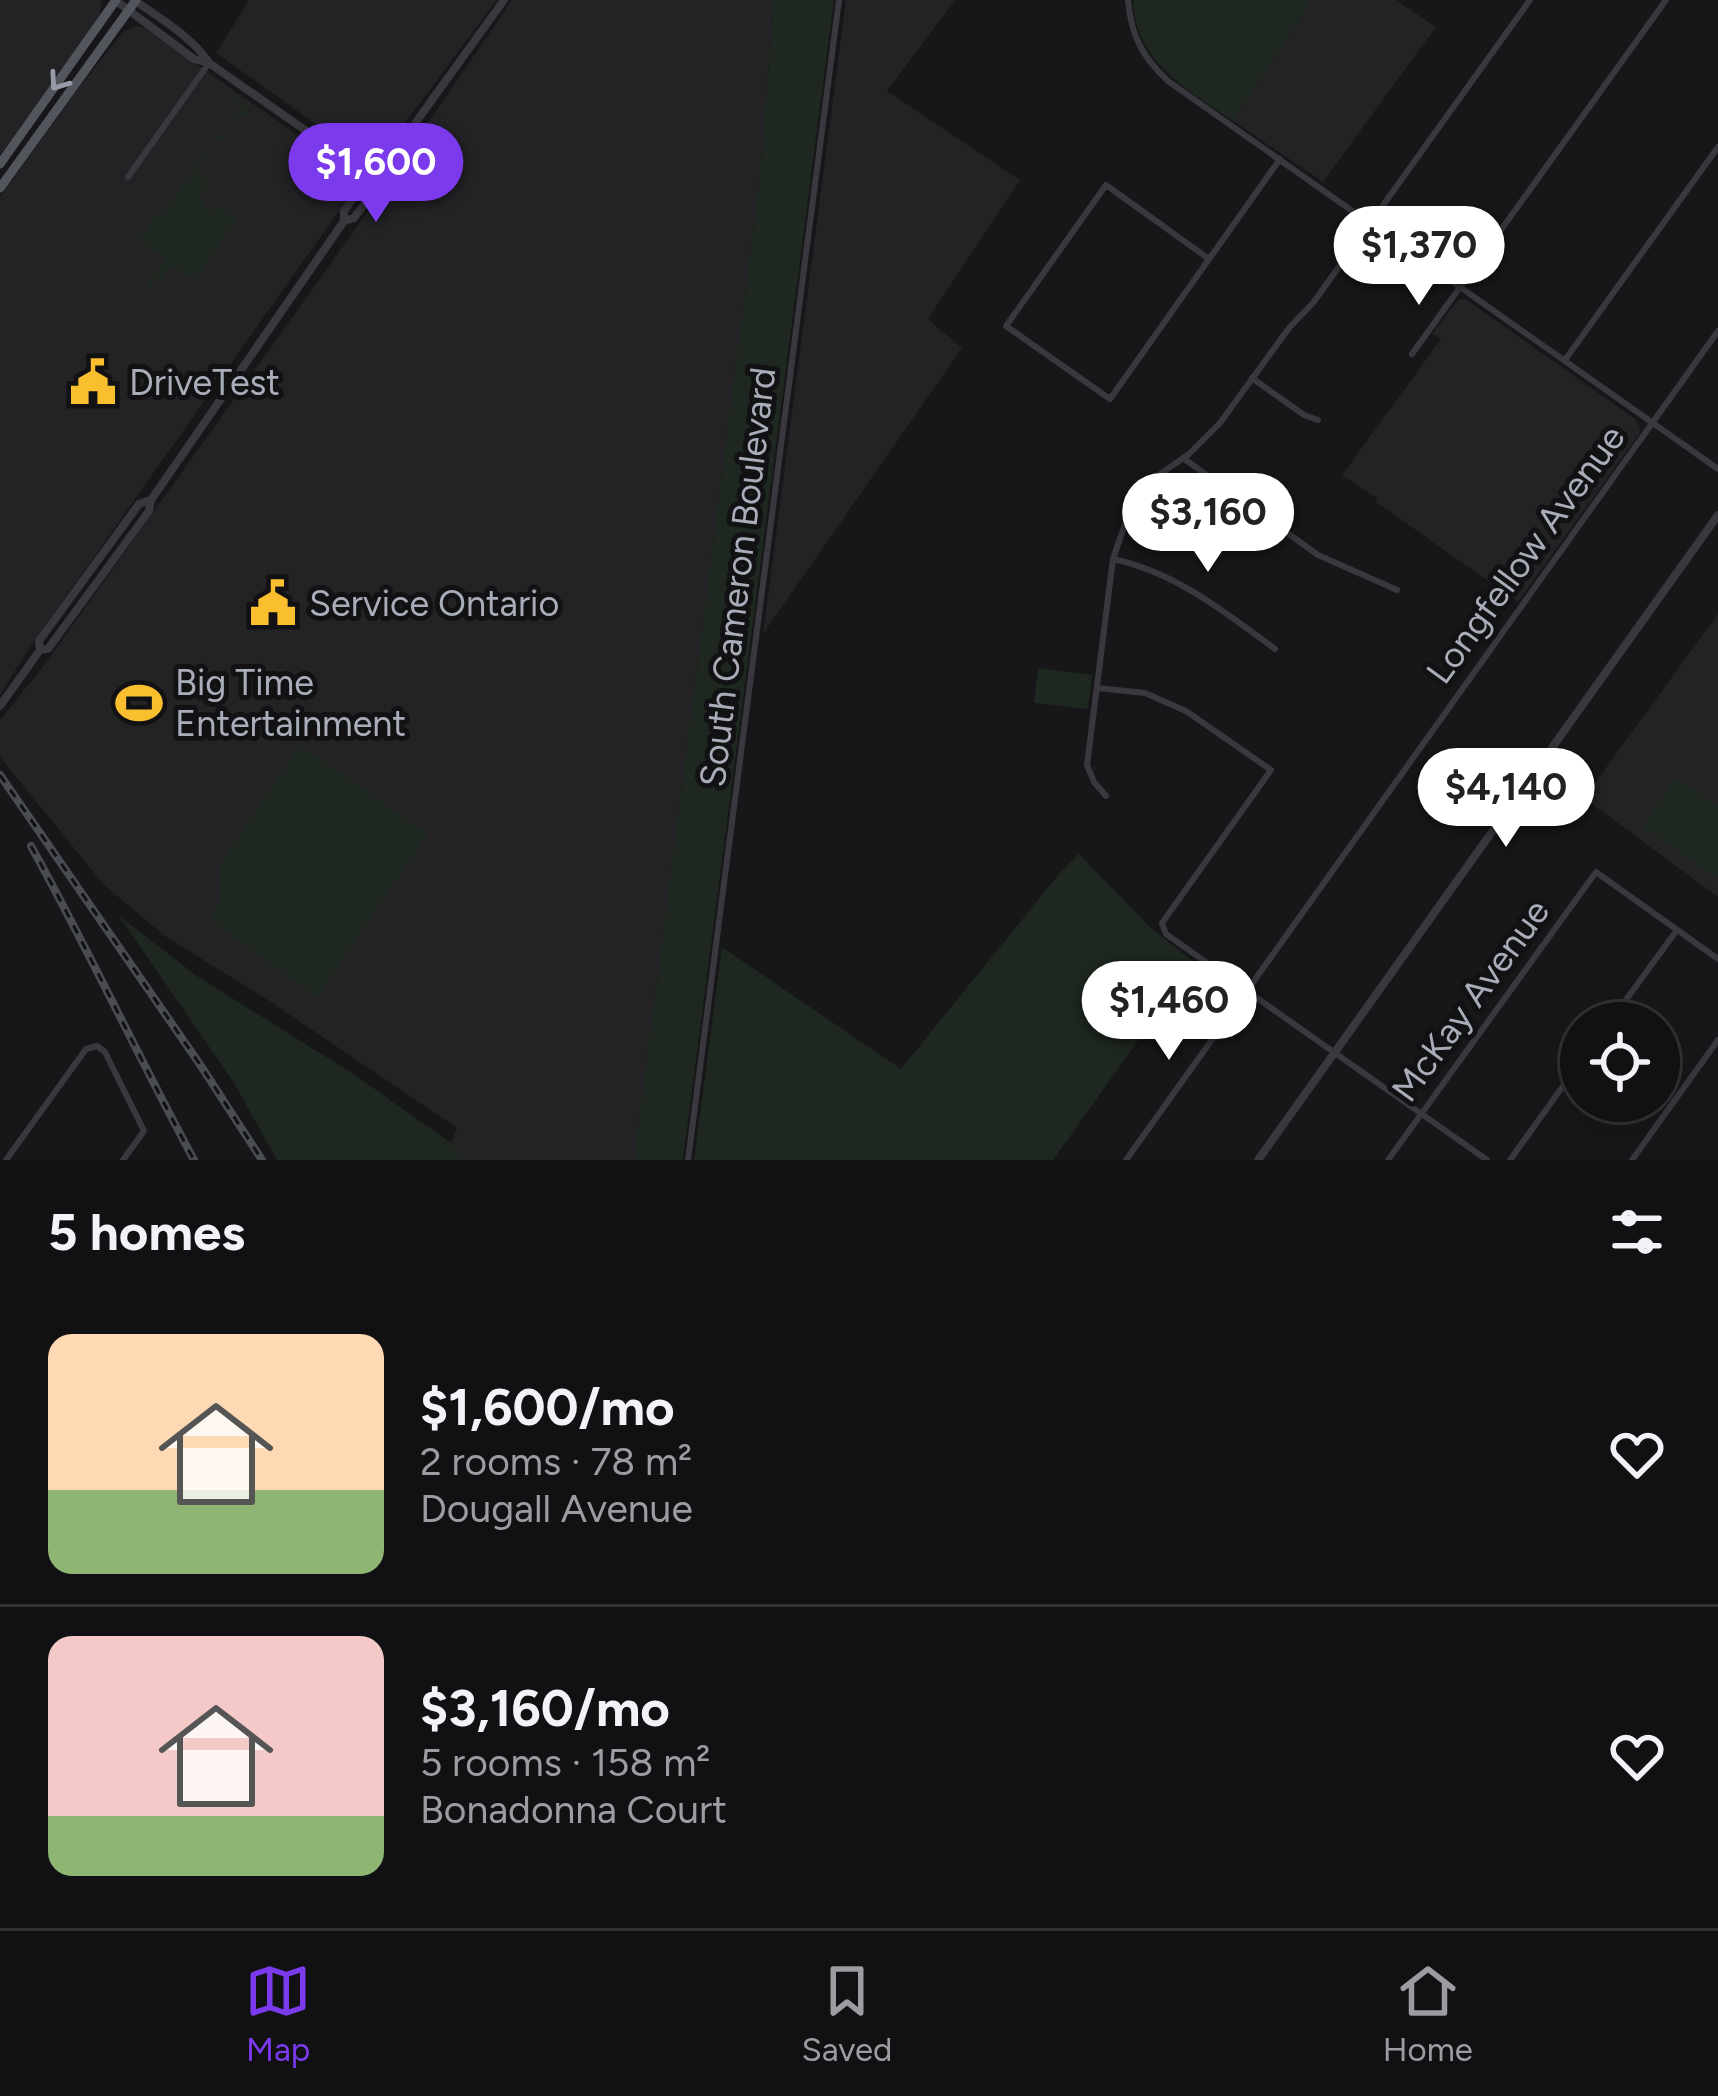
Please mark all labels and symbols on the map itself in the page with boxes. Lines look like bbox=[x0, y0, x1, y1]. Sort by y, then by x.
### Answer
one-way arrow bbox=[50, 69, 72, 91]
pin: $1,600 bbox=[278, 123, 474, 225]
pin: $1,370 bbox=[1321, 206, 1517, 308]
public building icon: DriveTest bbox=[68, 357, 118, 407]
place label: DriveTest bbox=[129, 361, 280, 404]
street label: South Cameron Boulevard bbox=[690, 365, 785, 789]
street label: Longfellow Avenue bbox=[1417, 417, 1634, 692]
pin: $3,160 bbox=[1110, 473, 1306, 575]
public building icon: Service Ontario bbox=[248, 578, 298, 628]
place label: Service Ontario bbox=[309, 582, 559, 625]
place label: Big Time Entertainment bbox=[175, 661, 406, 745]
sports icon: Big Time Entertainment bbox=[114, 678, 164, 728]
pin: $4,140 bbox=[1408, 748, 1604, 850]
street label: McKay Avenue bbox=[1383, 891, 1558, 1110]
pin: $1,460 bbox=[1071, 961, 1267, 1063]

